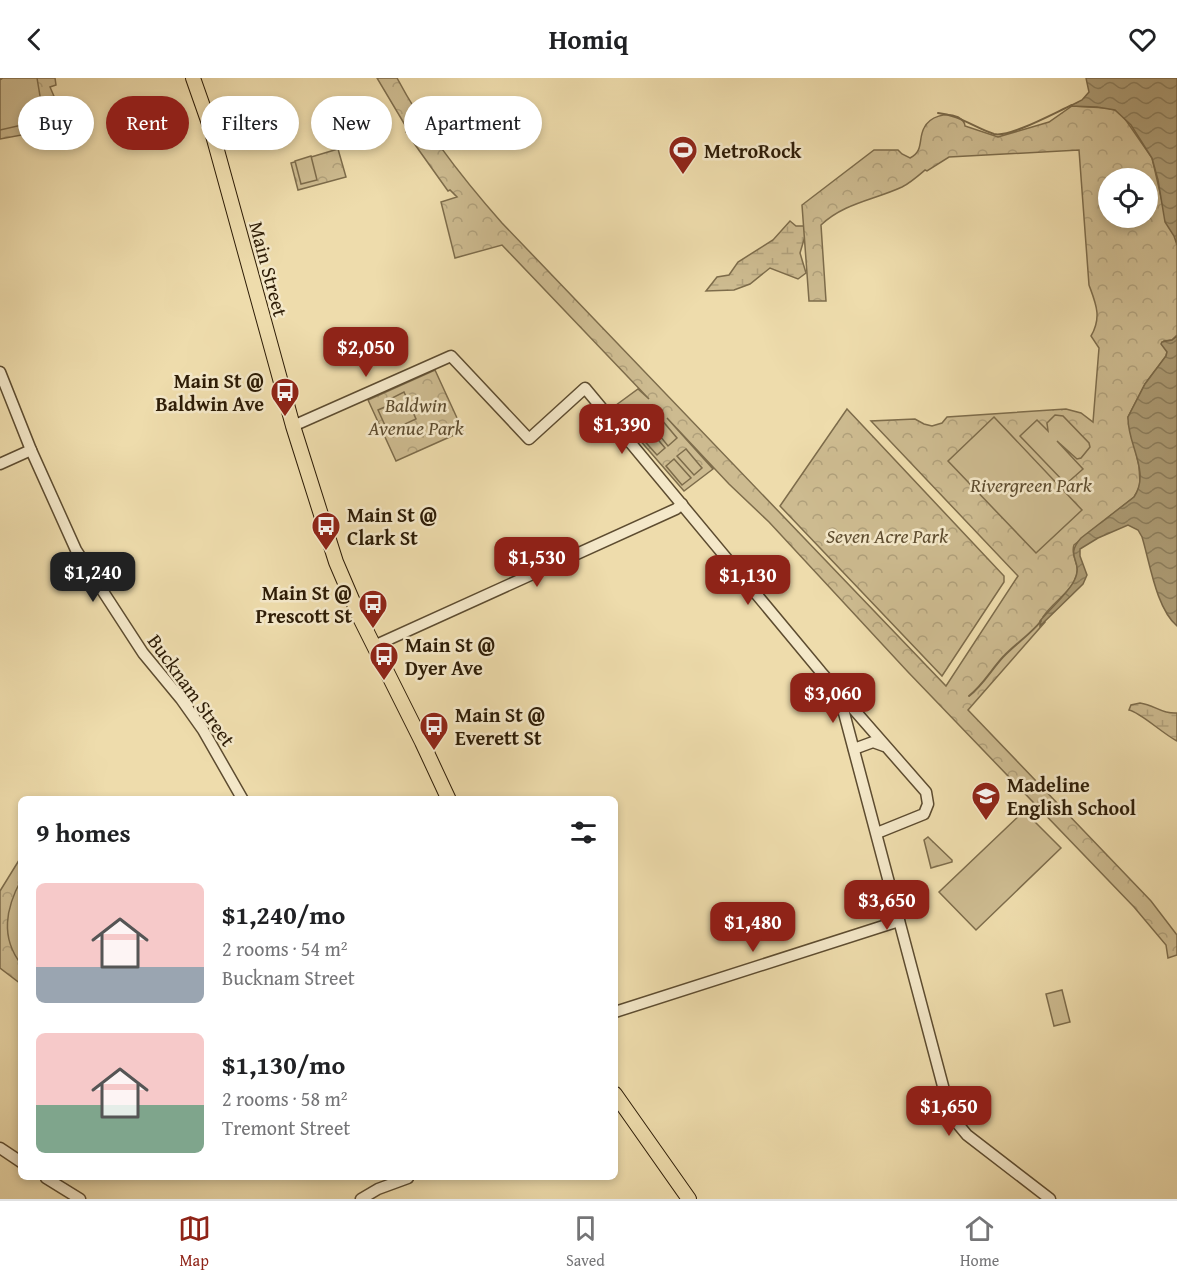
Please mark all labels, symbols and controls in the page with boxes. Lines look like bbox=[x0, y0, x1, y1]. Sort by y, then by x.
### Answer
text: Homiq bbox=[549, 19, 628, 59]
icon: back bbox=[18, 23, 51, 56]
icon: heart bbox=[1126, 23, 1159, 56]
chip: Buy bbox=[18, 96, 94, 150]
chip: Rent bbox=[106, 96, 189, 150]
chip: Filters bbox=[201, 96, 299, 150]
chip: New bbox=[311, 96, 392, 150]
chip: Apartment bbox=[404, 96, 542, 150]
sports icon: MetroRock bbox=[667, 134, 699, 176]
place label: MetroRock bbox=[704, 136, 802, 165]
map controls bbox=[1098, 168, 1158, 228]
button: locate bbox=[1098, 168, 1158, 228]
street label: Main Street bbox=[242, 218, 296, 320]
pin: $2,050 bbox=[317, 327, 415, 378]
text: $2,050 bbox=[337, 332, 395, 361]
place label: Main St @ Baldwin Ave bbox=[155, 366, 264, 418]
bus stop icon: Main St @ Baldwin Ave bbox=[269, 376, 301, 418]
park label: Baldwin Avenue Park bbox=[367, 390, 465, 442]
pin: $1,390 bbox=[573, 404, 671, 455]
text: $1,390 bbox=[593, 409, 651, 438]
park label: Rivergreen Park bbox=[969, 470, 1093, 499]
place label: Main St @ Clark St bbox=[347, 500, 437, 552]
bus stop icon: Main St @ Clark St bbox=[310, 510, 342, 552]
park label: Seven Acre Park bbox=[826, 521, 949, 550]
pin: $1,530 bbox=[488, 537, 586, 588]
text: $1,530 bbox=[508, 542, 566, 571]
pin: $1,240 bbox=[44, 552, 142, 603]
pin: $1,130 bbox=[699, 555, 797, 606]
text: $1,240 bbox=[64, 557, 122, 586]
text: $1,130 bbox=[719, 560, 777, 589]
place label: Main St @ Prescott St bbox=[256, 578, 352, 630]
bus stop icon: Main St @ Prescott St bbox=[357, 588, 389, 630]
street label: Bucknam Street bbox=[141, 628, 243, 752]
place label: Main St @ Dyer Ave bbox=[405, 630, 495, 682]
bus stop icon: Main St @ Dyer Ave bbox=[368, 640, 400, 682]
pin: $3,060 bbox=[784, 673, 882, 724]
text: $3,060 bbox=[804, 678, 862, 707]
place label: Main St @ Everett St bbox=[455, 700, 545, 752]
bus stop icon: Main St @ Everett St bbox=[418, 710, 450, 752]
place label: Madeline English School bbox=[1007, 770, 1136, 822]
school or university icon: Madeline English School bbox=[970, 780, 1002, 822]
text: 9 homes bbox=[36, 813, 131, 852]
icon: filters bbox=[567, 816, 600, 849]
pin: $3,650 bbox=[838, 880, 936, 931]
text: $3,650 bbox=[858, 885, 916, 914]
text: $1,240/mo bbox=[222, 895, 345, 934]
pin: $1,480 bbox=[704, 902, 802, 953]
icon: home bbox=[84, 907, 156, 979]
text: $1,480 bbox=[724, 907, 782, 936]
text: 2 rooms · 54 m² bbox=[222, 934, 348, 963]
text: Bucknam Street bbox=[222, 963, 355, 992]
text: $1,130/mo bbox=[222, 1045, 345, 1084]
icon: home bbox=[84, 1057, 156, 1129]
text: 2 rooms · 58 m² bbox=[222, 1084, 348, 1113]
pin: $1,650 bbox=[900, 1086, 998, 1137]
text: $1,650 bbox=[920, 1091, 978, 1120]
text: Tremont Street bbox=[222, 1113, 350, 1142]
tab: Map bbox=[178, 1212, 211, 1272]
tab: Saved bbox=[566, 1212, 605, 1272]
tab: Home bbox=[960, 1212, 999, 1272]

